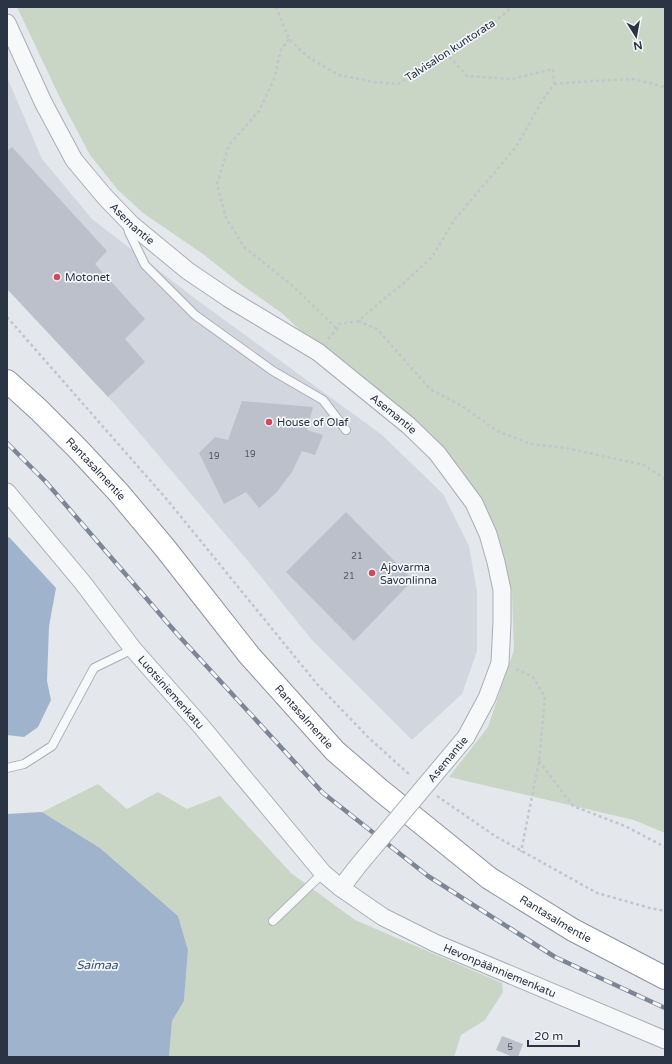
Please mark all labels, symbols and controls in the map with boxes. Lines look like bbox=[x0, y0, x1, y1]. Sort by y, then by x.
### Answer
north arrow bbox=[616, 16, 656, 56]
street label: Talvisalon kuntorata bbox=[403, 17, 498, 84]
text: N bbox=[632, 38, 643, 53]
street label: Asemantie bbox=[107, 200, 157, 248]
place label: Motonet bbox=[65, 271, 110, 284]
marker: Motonet bbox=[52, 272, 62, 282]
street label: Asemantie bbox=[368, 391, 419, 437]
place label: House of Olaf bbox=[277, 416, 349, 429]
marker: House of Olaf bbox=[264, 417, 274, 427]
street label: Rantasalmentie bbox=[63, 435, 128, 503]
house number: 19 bbox=[244, 449, 256, 460]
house number: 19 bbox=[208, 451, 220, 462]
house number: 21 bbox=[351, 551, 363, 562]
place label: Ajovarma Savonlinna bbox=[380, 561, 437, 587]
marker: Ajovarma Savonlinna bbox=[367, 568, 377, 578]
house number: 21 bbox=[343, 571, 355, 582]
street label: Luotsiniemenkatu bbox=[135, 653, 207, 732]
street label: Rantasalmentie bbox=[272, 682, 336, 752]
street label: Asemantie bbox=[425, 734, 471, 785]
street label: Rantasalmentie bbox=[517, 893, 594, 946]
street label: Hevonpäänniemenkatu bbox=[441, 941, 558, 1000]
water label: Saimaa bbox=[76, 958, 118, 972]
scale bar bbox=[528, 1022, 579, 1048]
text: 20 m bbox=[534, 1029, 563, 1043]
house number: 5 bbox=[507, 1042, 513, 1053]

